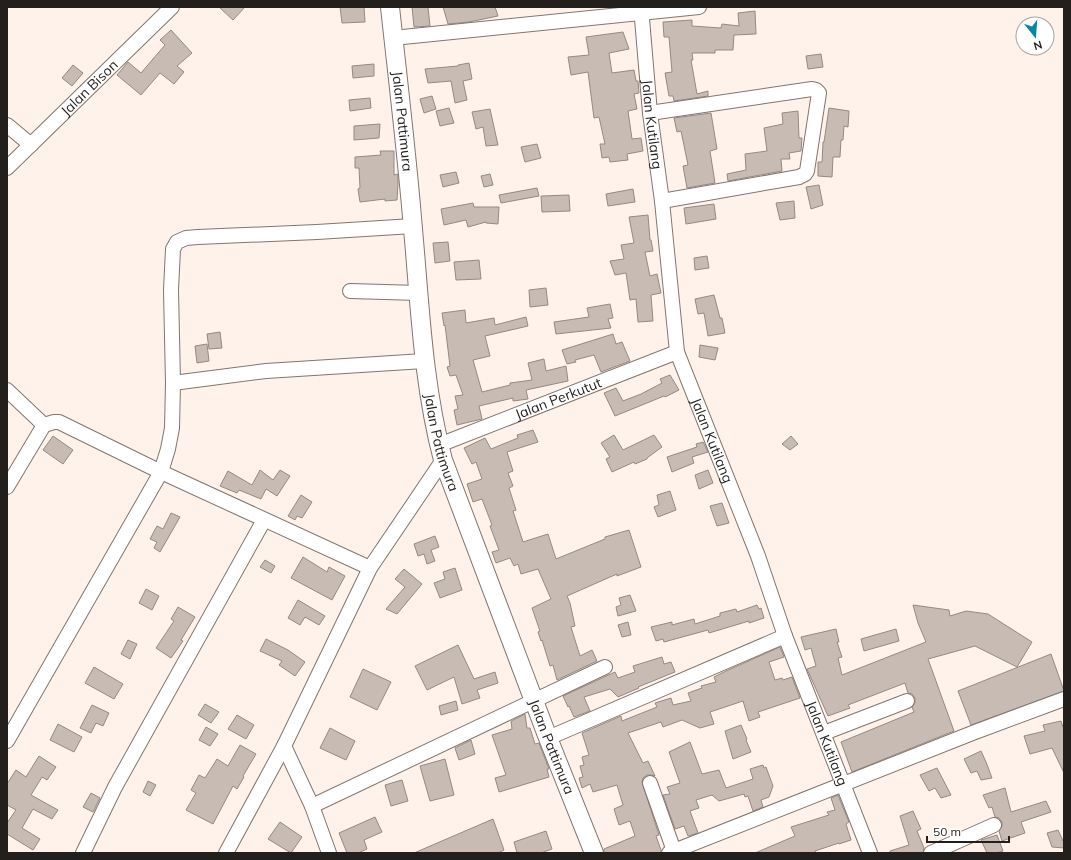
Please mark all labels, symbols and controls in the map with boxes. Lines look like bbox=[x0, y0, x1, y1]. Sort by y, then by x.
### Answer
north arrow bbox=[1015, 16, 1055, 56]
text: N bbox=[1032, 38, 1044, 53]
street label: Jalan Bison bbox=[57, 56, 122, 120]
street label: Jalan Pattimura bbox=[388, 70, 417, 172]
street label: Jalan Kutilang bbox=[638, 79, 667, 170]
street label: Jalan Perkutut bbox=[512, 373, 604, 423]
street label: Jalan Pattimura bbox=[420, 392, 463, 494]
street label: Jalan Kutilang bbox=[687, 395, 737, 486]
street label: Jalan Pattimura bbox=[525, 697, 579, 797]
street label: Jalan Kutilang bbox=[802, 698, 852, 788]
scale bar bbox=[927, 818, 1009, 844]
text: 50 m bbox=[933, 824, 961, 839]

